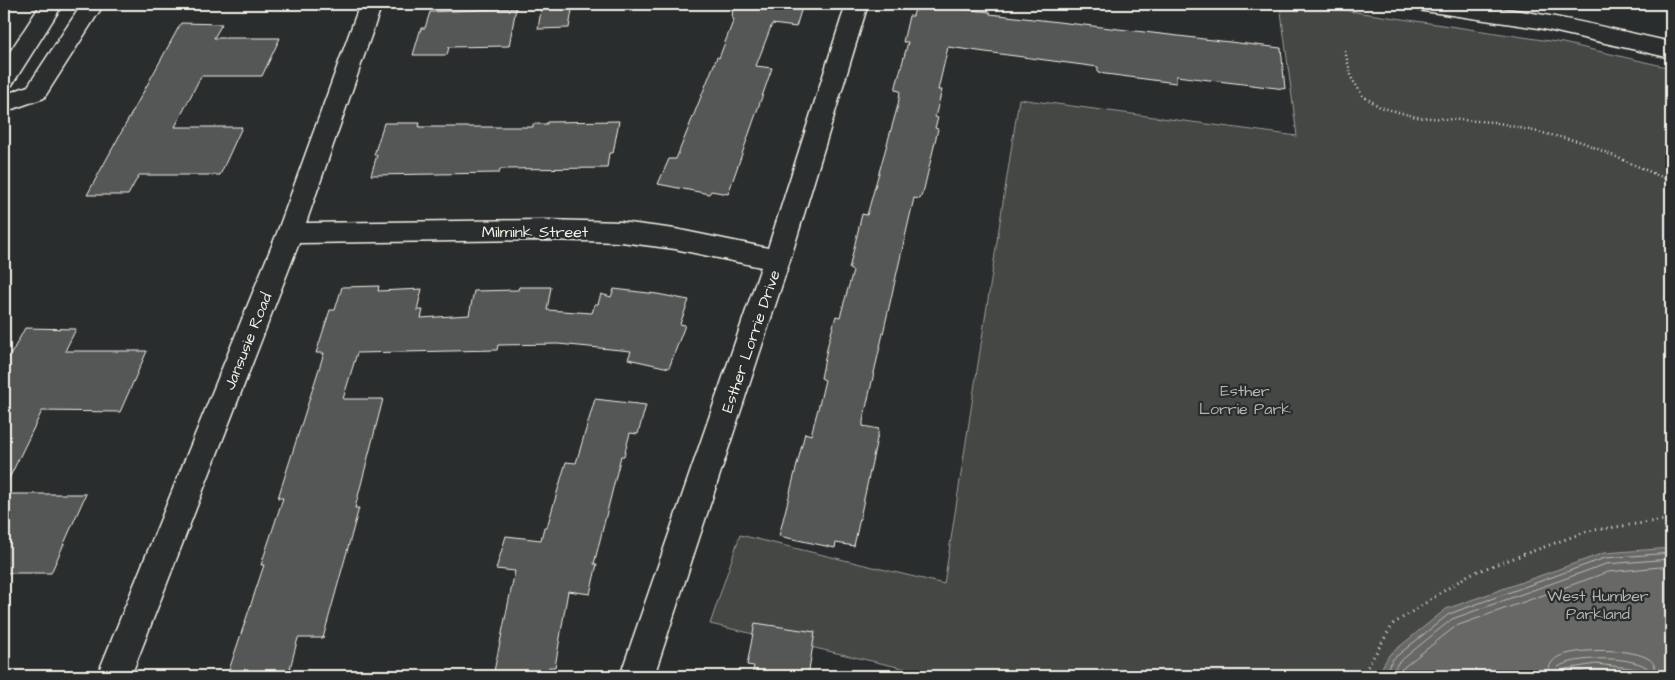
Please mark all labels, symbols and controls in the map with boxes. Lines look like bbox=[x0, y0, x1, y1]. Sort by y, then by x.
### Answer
street label: Milmink Street bbox=[482, 221, 589, 243]
street label: Esther Lorrie Drive bbox=[716, 267, 786, 416]
street label: Jansusie Road bbox=[218, 289, 277, 393]
park label: Esther Lorrie Park bbox=[1199, 380, 1291, 420]
park label: West Humber Parkland bbox=[1547, 585, 1649, 625]

